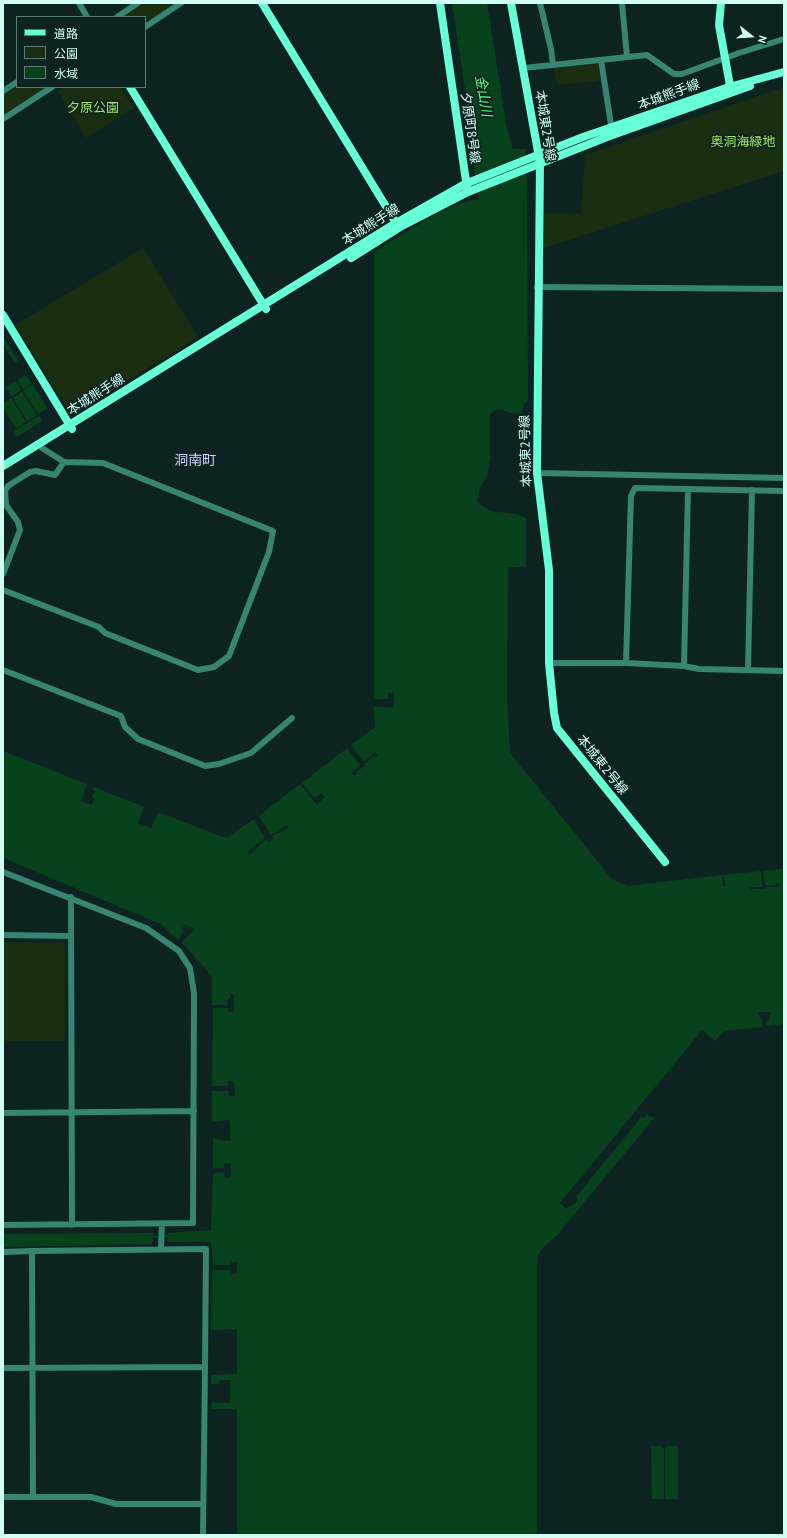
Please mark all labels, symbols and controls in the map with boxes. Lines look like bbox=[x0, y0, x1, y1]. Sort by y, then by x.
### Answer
legend bbox=[16, 16, 146, 88]
north arrow bbox=[731, 16, 771, 56]
text: 道路 bbox=[54, 26, 78, 41]
text: N bbox=[755, 34, 770, 45]
text: 公園 bbox=[54, 46, 78, 61]
text: 水域 bbox=[54, 66, 78, 81]
water label: 金山川 bbox=[471, 74, 495, 118]
street label: 本城熊手線 bbox=[636, 77, 702, 113]
street label: 本城東2号線 bbox=[532, 89, 558, 163]
street label: 夕原町8号線 bbox=[457, 91, 483, 165]
park label: 夕原公園 bbox=[67, 100, 119, 116]
park label: 奥洞海緑地 bbox=[711, 134, 775, 150]
street label: 本城熊手線 bbox=[339, 201, 403, 249]
street label: 本城熊手線 bbox=[64, 371, 128, 419]
street label: 本城東2号線 bbox=[517, 415, 535, 487]
district label: 洞南町 bbox=[174, 453, 216, 469]
street label: 本城東2号線 bbox=[573, 732, 631, 798]

